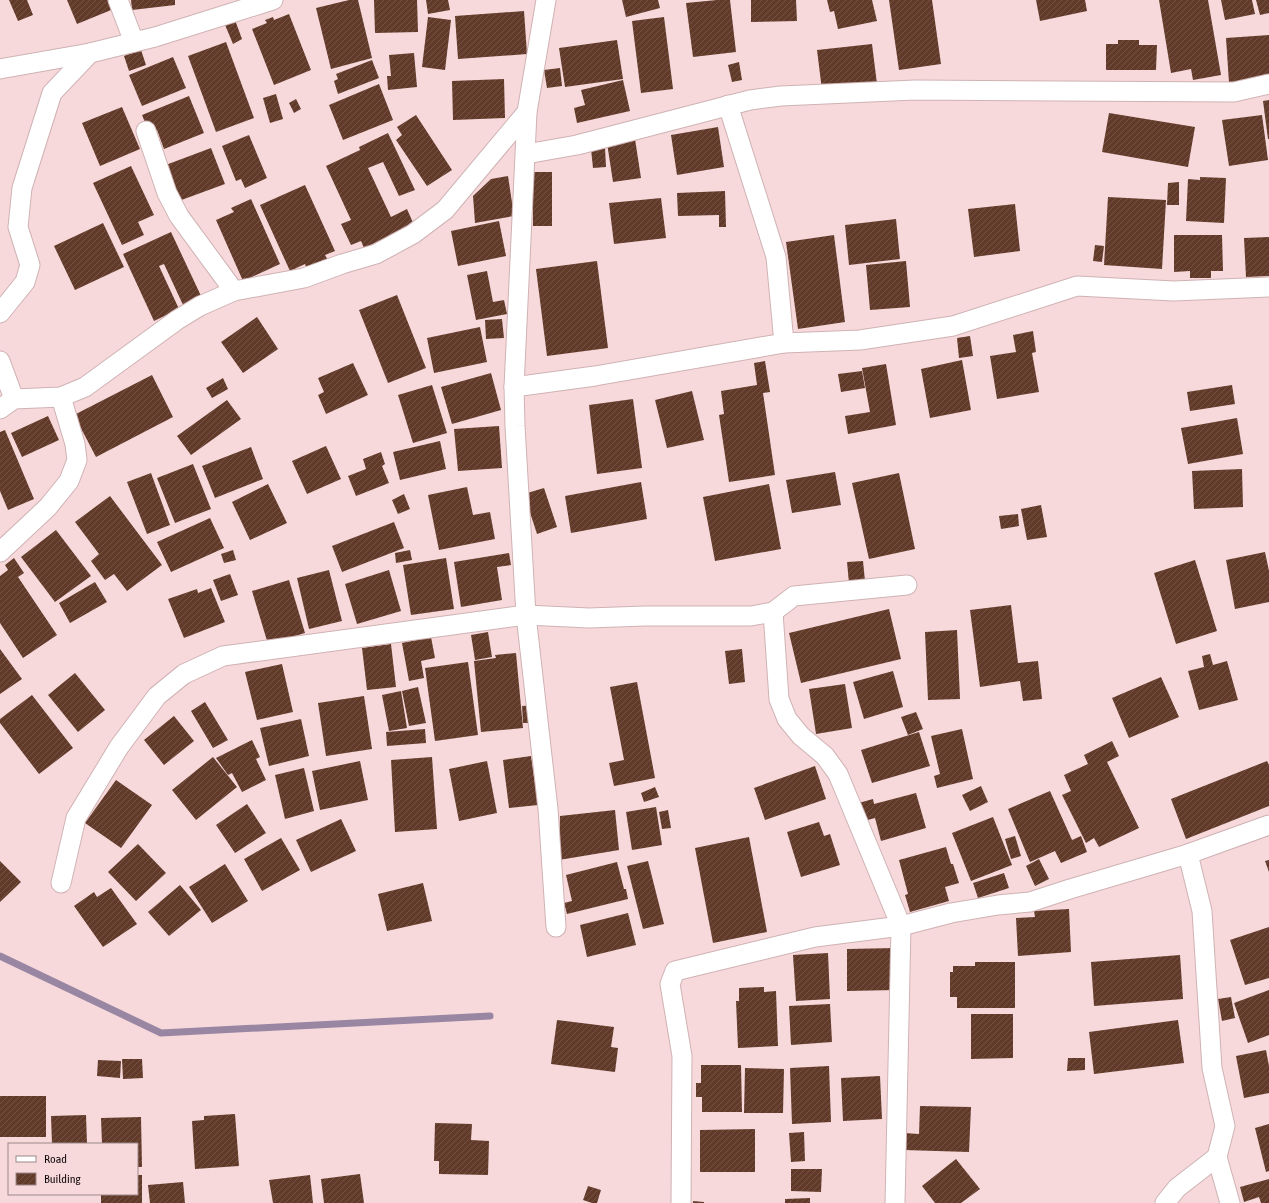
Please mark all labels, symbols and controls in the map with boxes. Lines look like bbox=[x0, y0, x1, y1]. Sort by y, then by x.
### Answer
legend bbox=[8, 1143, 138, 1195]
text: Road bbox=[44, 1152, 67, 1166]
text: Building bbox=[44, 1172, 82, 1186]

